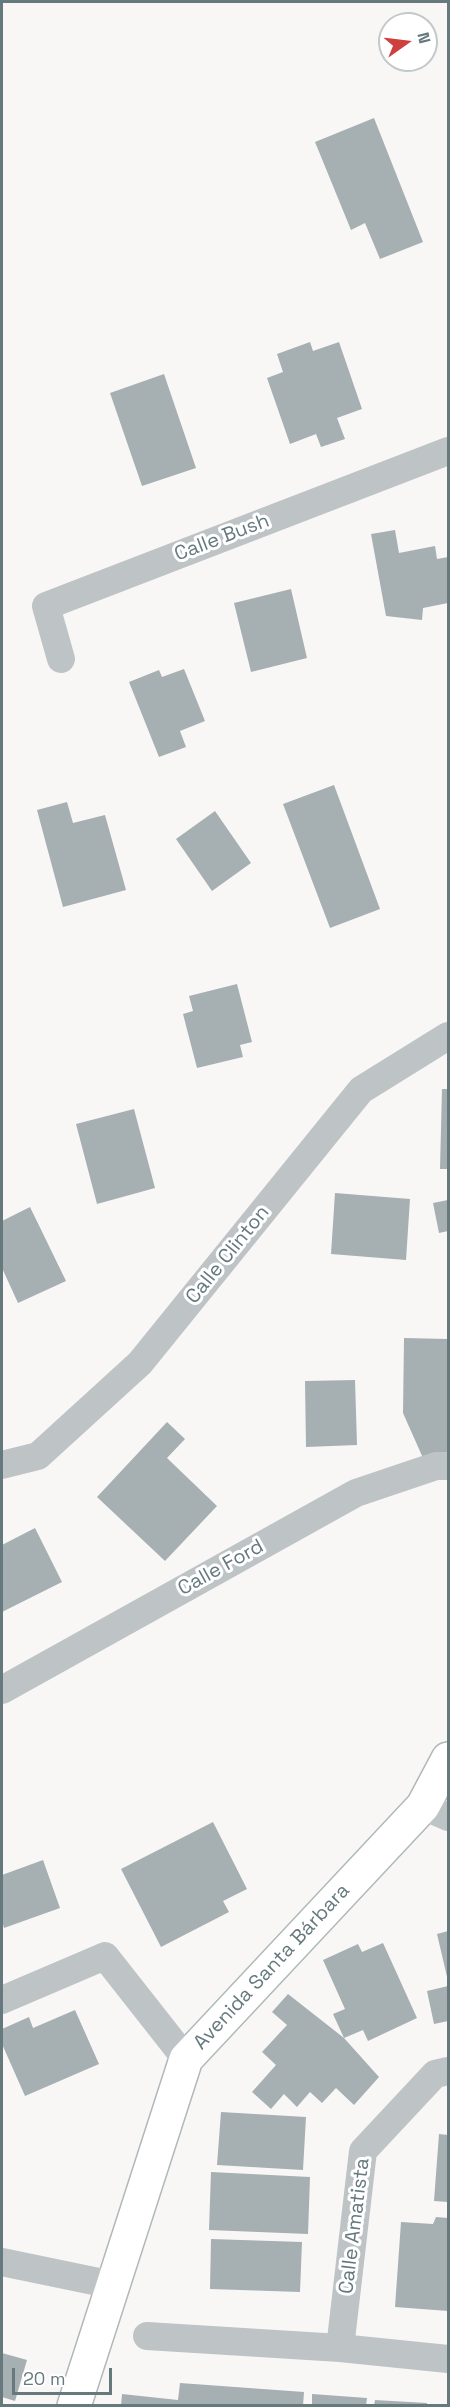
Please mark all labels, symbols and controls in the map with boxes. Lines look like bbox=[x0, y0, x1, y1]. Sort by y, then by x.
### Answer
north arrow bbox=[378, 12, 438, 72]
text: N bbox=[413, 30, 435, 46]
street label: Calle Bush bbox=[171, 509, 273, 567]
street label: Calle Clinton bbox=[181, 1201, 275, 1309]
street label: Calle Ford bbox=[174, 1535, 268, 1601]
street label: Avenida Santa Bárbara bbox=[189, 1879, 355, 2055]
street label: Calle Amatista bbox=[335, 2157, 375, 2295]
scale bar bbox=[15, 2356, 116, 2394]
text: 20 m bbox=[23, 2367, 66, 2390]

